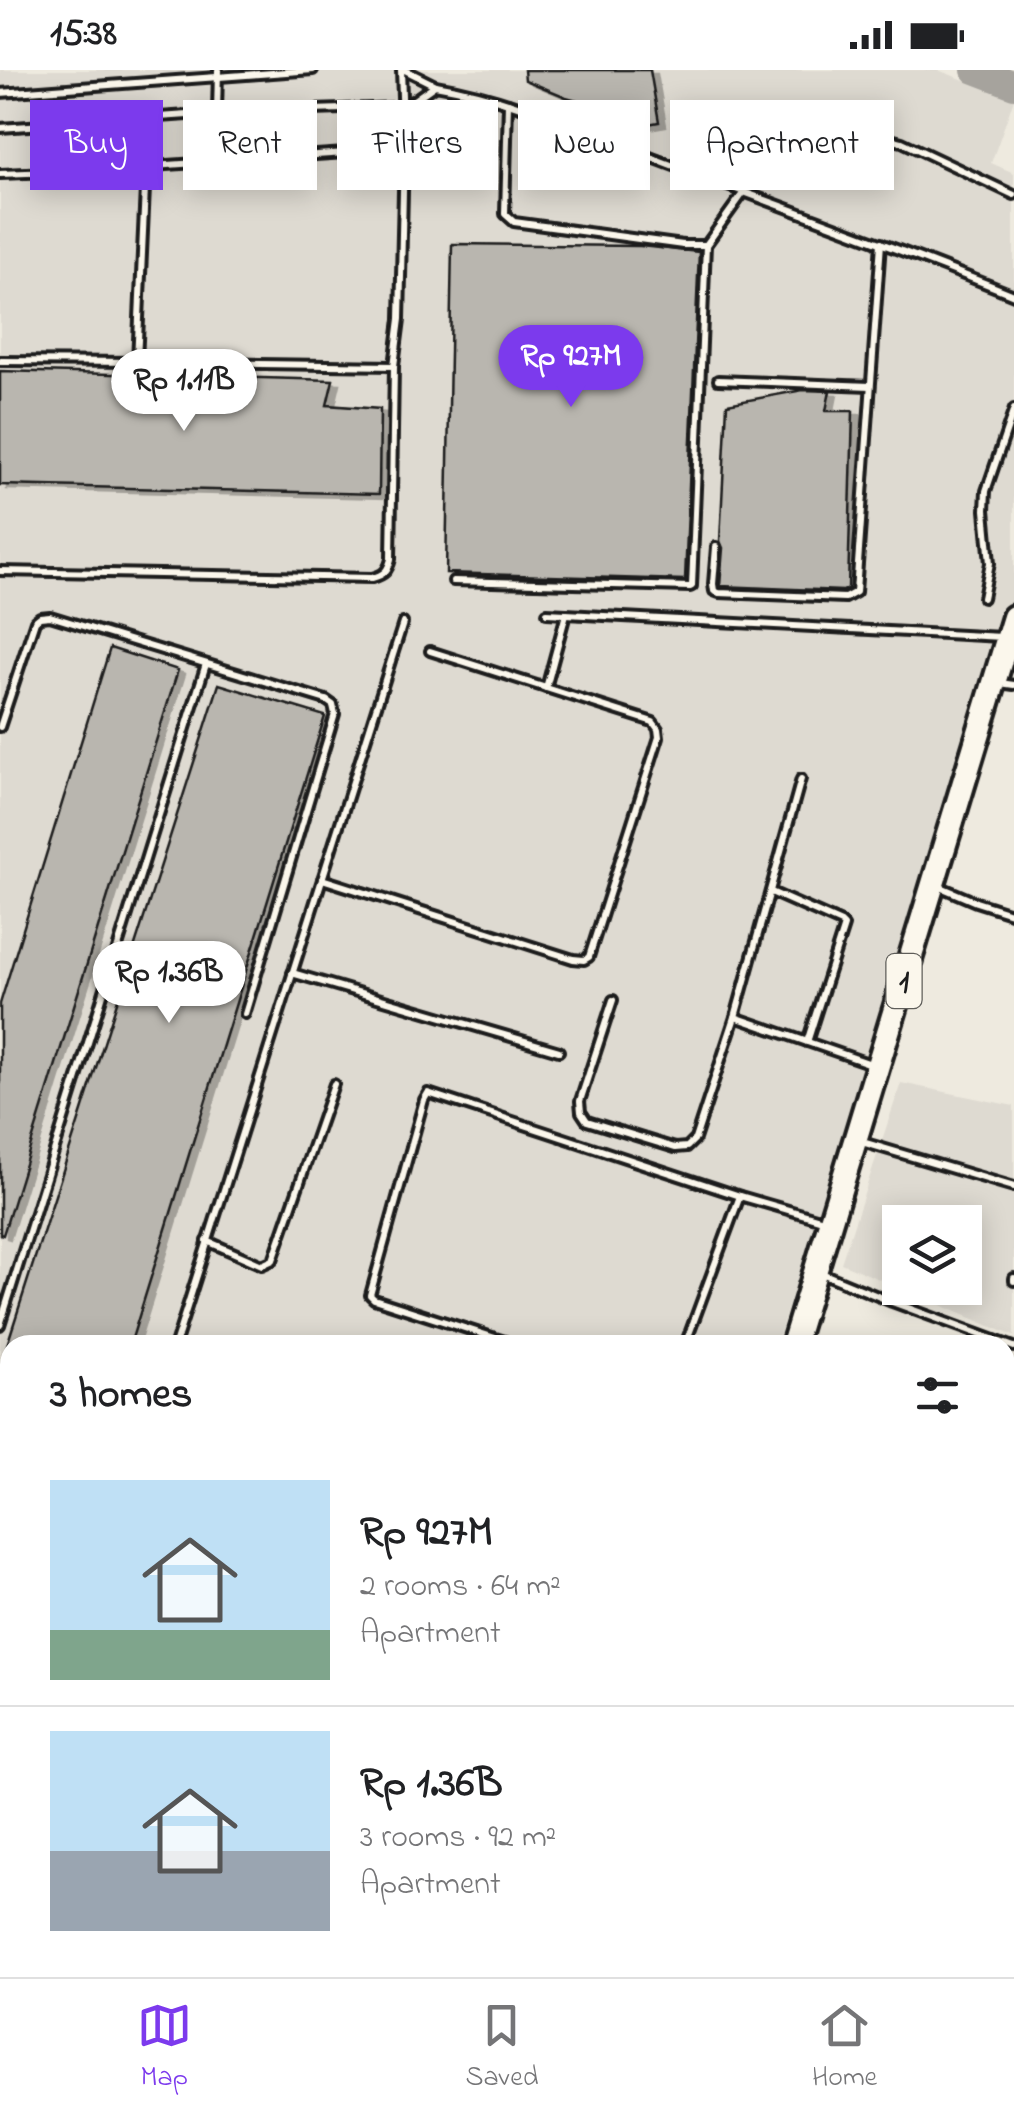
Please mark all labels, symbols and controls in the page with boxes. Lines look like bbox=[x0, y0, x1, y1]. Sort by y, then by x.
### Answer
text: 15:38 bbox=[50, 7, 117, 63]
chip: Buy bbox=[30, 100, 163, 190]
chip: Rent bbox=[183, 100, 317, 190]
chip: Filters bbox=[337, 100, 498, 190]
chip: New bbox=[518, 100, 650, 190]
chip: Apartment bbox=[670, 100, 894, 190]
pin: Rp 927M bbox=[479, 325, 663, 410]
text: Rp 927M bbox=[520, 334, 622, 381]
pin: Rp 1.11B bbox=[81, 349, 287, 434]
text: Rp 1.11B bbox=[133, 358, 235, 405]
pin: Rp 1.36B bbox=[66, 941, 272, 1026]
text: Rp 1.36B bbox=[115, 950, 223, 997]
road number: 1 bbox=[886, 954, 922, 1008]
map controls bbox=[882, 1205, 982, 1305]
button: layers bbox=[882, 1205, 982, 1305]
text: 3 homes bbox=[50, 1365, 192, 1426]
icon: filters bbox=[910, 1368, 965, 1423]
text: Rp 927M bbox=[360, 1503, 493, 1564]
icon: home bbox=[130, 1520, 250, 1640]
text: 2 rooms · 64 m² bbox=[360, 1564, 561, 1611]
text: Apartment bbox=[360, 1611, 501, 1658]
text: Rp 1.36B bbox=[360, 1754, 503, 1815]
icon: home bbox=[130, 1771, 250, 1891]
text: 3 rooms · 92 m² bbox=[360, 1815, 556, 1862]
text: Apartment bbox=[360, 1862, 501, 1909]
tab: Map bbox=[137, 1998, 192, 2099]
tab: Saved bbox=[465, 1998, 538, 2099]
tab: Home bbox=[812, 1998, 877, 2099]

